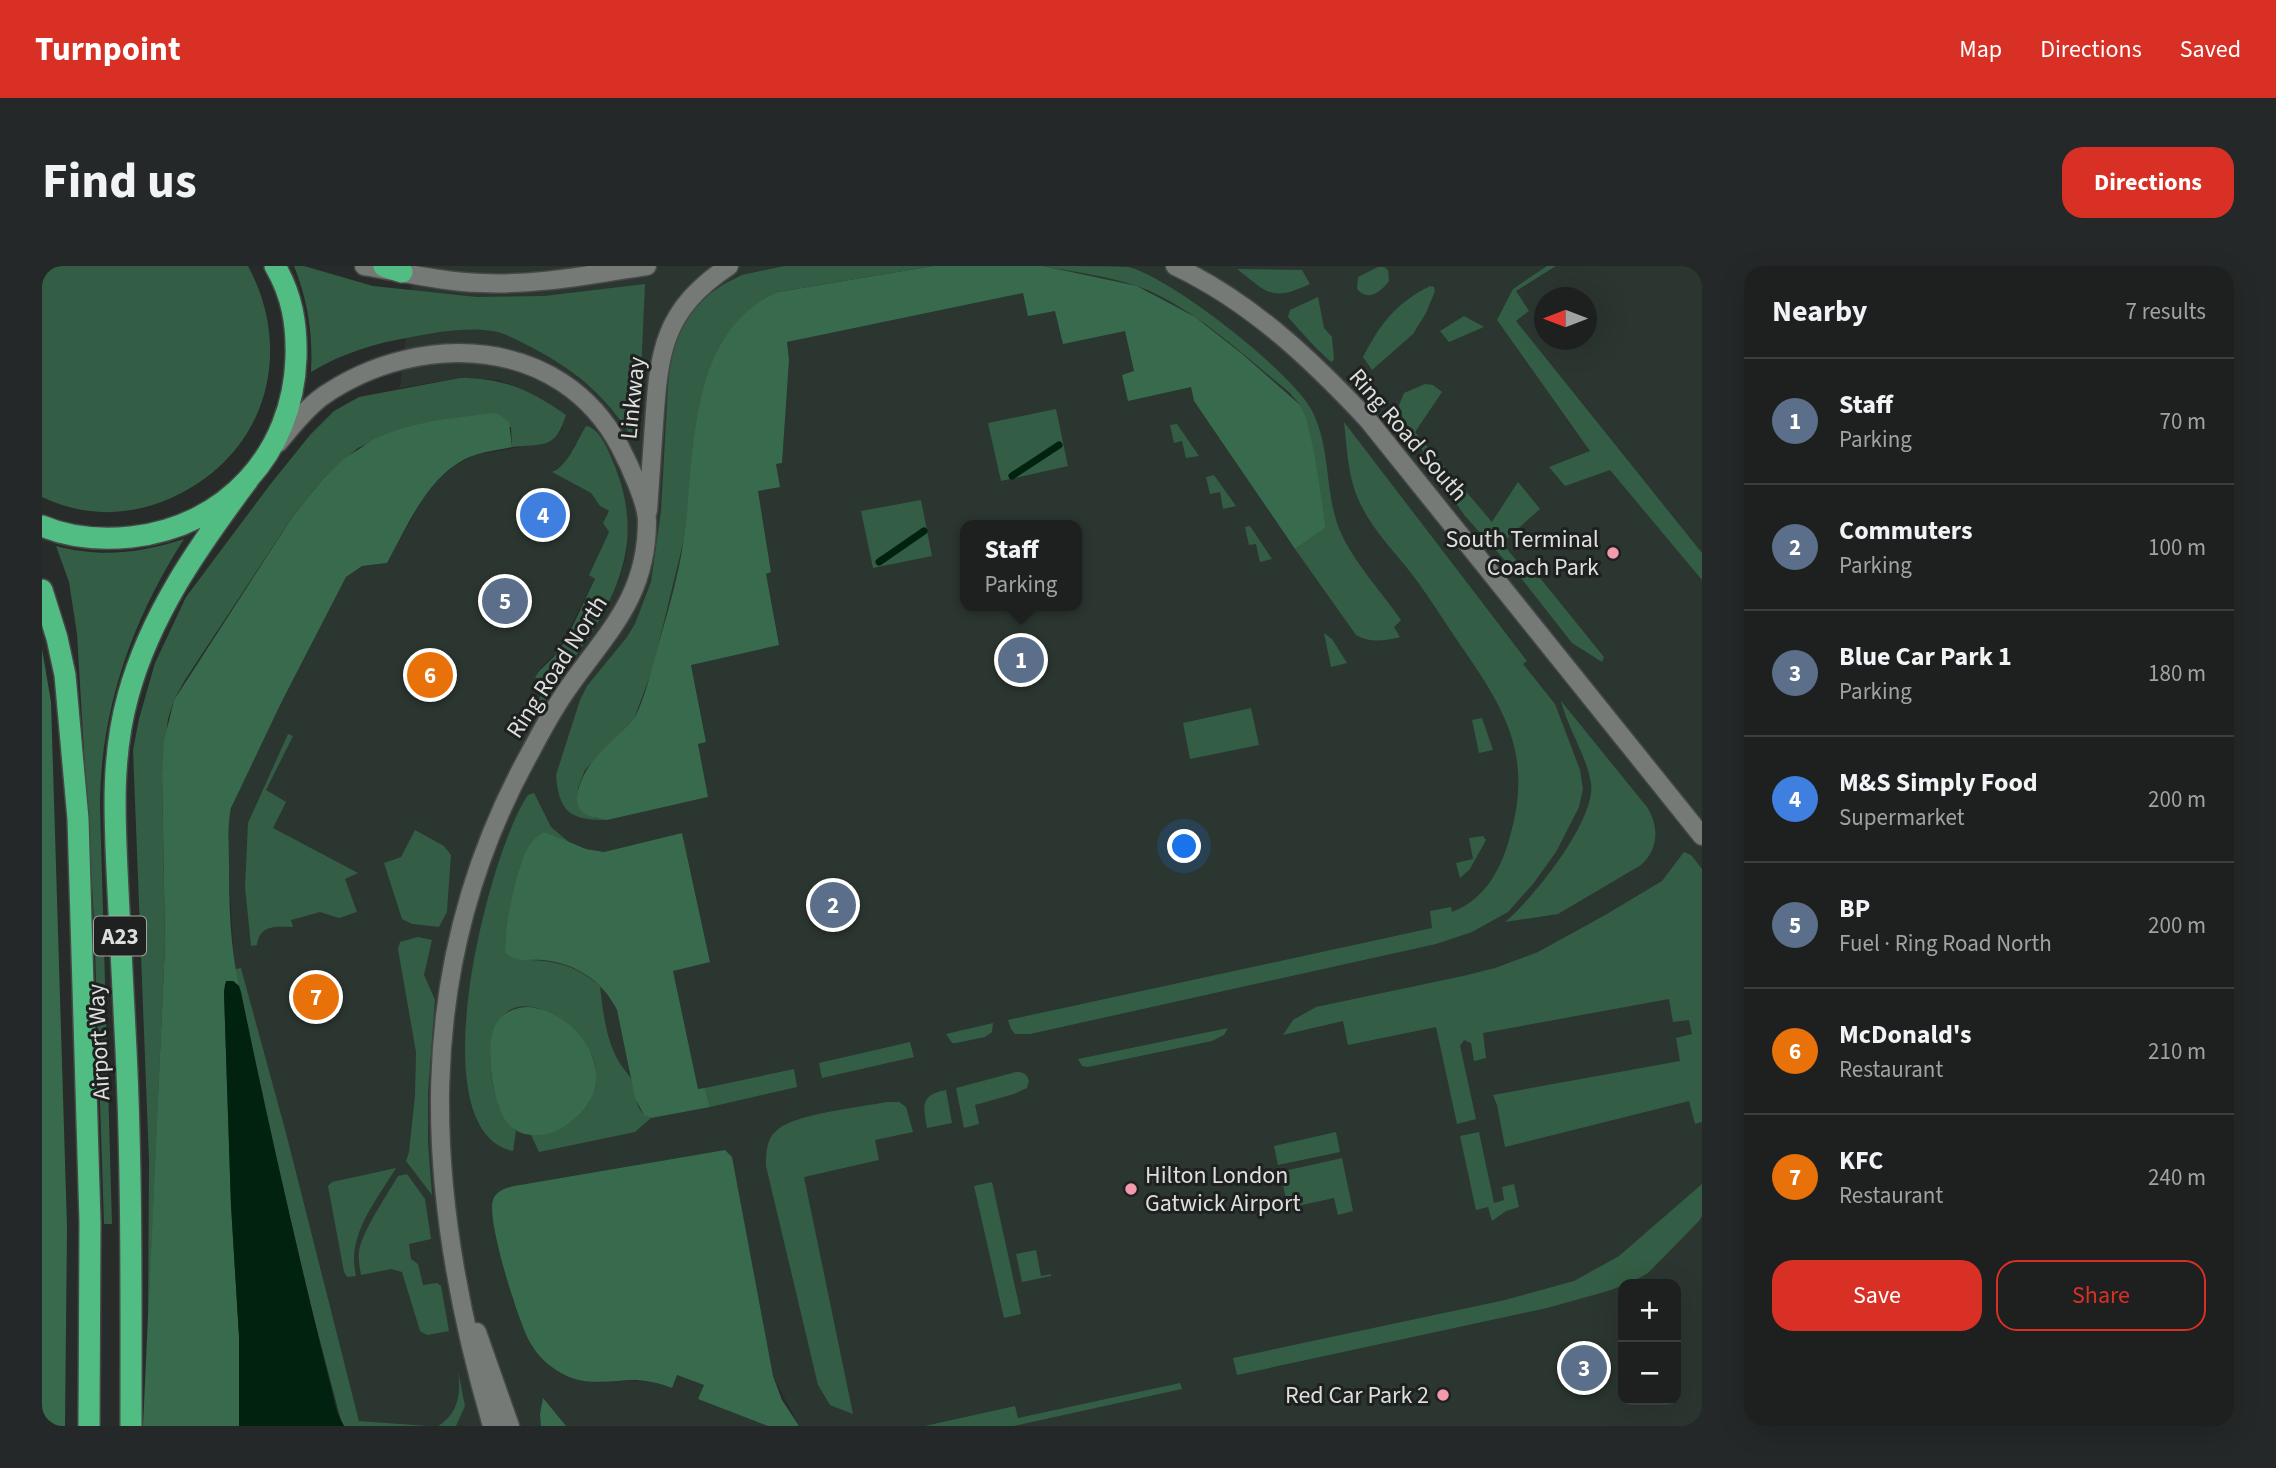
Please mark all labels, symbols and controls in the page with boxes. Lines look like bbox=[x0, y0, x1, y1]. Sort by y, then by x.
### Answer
text: Turnpoint bbox=[35, 26, 181, 73]
text: Map bbox=[1959, 32, 2002, 67]
text: Directions bbox=[2040, 32, 2142, 67]
text: Saved bbox=[2180, 32, 2241, 67]
text: Find us bbox=[42, 147, 197, 217]
button: Directions bbox=[2062, 147, 2234, 218]
north arrow bbox=[1534, 287, 1597, 350]
text: Nearby bbox=[1772, 290, 1867, 333]
text: 7 results bbox=[2126, 295, 2206, 328]
street label: Linkway bbox=[611, 355, 655, 441]
street label: Ring Road South bbox=[1340, 361, 1476, 509]
text: Staff bbox=[1839, 386, 1893, 423]
text: 1 bbox=[1789, 405, 1801, 438]
text: 70 m bbox=[2159, 405, 2206, 438]
text: Parking bbox=[1839, 423, 1912, 456]
pin: 4 bbox=[520, 489, 566, 541]
text: Commuters bbox=[1839, 512, 1973, 549]
popup bbox=[960, 520, 1082, 611]
place label: South Terminal Coach Park bbox=[1445, 522, 1599, 585]
text: Staff bbox=[985, 531, 1039, 568]
text: 2 bbox=[1789, 531, 1801, 564]
text: 100 m bbox=[2148, 531, 2206, 564]
marker: South Terminal Coach Park bbox=[1605, 545, 1621, 561]
text: Parking bbox=[1839, 549, 1912, 582]
text: Parking bbox=[985, 568, 1057, 601]
pin: 5 bbox=[482, 575, 528, 627]
street label: Ring Road North bbox=[498, 589, 616, 745]
pin: 1 bbox=[998, 634, 1044, 686]
text: Blue Car Park 1 bbox=[1839, 638, 2012, 675]
pin: 6 bbox=[407, 649, 453, 701]
text: 3 bbox=[1789, 657, 1801, 690]
text: 180 m bbox=[2148, 657, 2206, 690]
text: Parking bbox=[1839, 675, 1912, 708]
text: M&S Simply Food bbox=[1839, 764, 2038, 801]
text: 4 bbox=[1789, 783, 1801, 816]
text: 200 m bbox=[2148, 783, 2206, 816]
text: Supermarket bbox=[1839, 801, 1965, 834]
your location bbox=[1167, 829, 1201, 863]
pin: 2 bbox=[810, 879, 856, 931]
text: BP bbox=[1839, 890, 1870, 927]
text: 5 bbox=[1789, 909, 1801, 942]
text: 200 m bbox=[2148, 909, 2206, 942]
road number: A23 bbox=[94, 916, 146, 956]
text: Fuel · Ring Road North bbox=[1839, 927, 2052, 960]
pin: 7 bbox=[293, 971, 339, 1023]
street label: Airport Way bbox=[78, 983, 120, 1101]
text: McDonald's bbox=[1839, 1016, 1972, 1053]
text: 6 bbox=[1789, 1035, 1801, 1068]
text: 210 m bbox=[2148, 1035, 2206, 1068]
text: Restaurant bbox=[1839, 1053, 1943, 1086]
text: KFC bbox=[1839, 1142, 1883, 1179]
place label: Hilton London Gatwick Airport bbox=[1145, 1158, 1301, 1221]
text: 7 bbox=[1789, 1161, 1801, 1194]
text: 240 m bbox=[2148, 1161, 2206, 1194]
text: Restaurant bbox=[1839, 1179, 1943, 1212]
marker: Hilton London Gatwick Airport bbox=[1123, 1181, 1139, 1197]
button: Save bbox=[1772, 1260, 1982, 1331]
button: Share bbox=[1996, 1260, 2206, 1331]
map controls bbox=[1618, 1279, 1681, 1405]
button: + bbox=[1618, 1279, 1681, 1342]
pin: 3 bbox=[1561, 1342, 1607, 1394]
button: − bbox=[1618, 1342, 1681, 1405]
place label: Red Car Park 2 bbox=[1285, 1378, 1429, 1413]
marker: Red Car Park 2 bbox=[1435, 1387, 1451, 1403]

